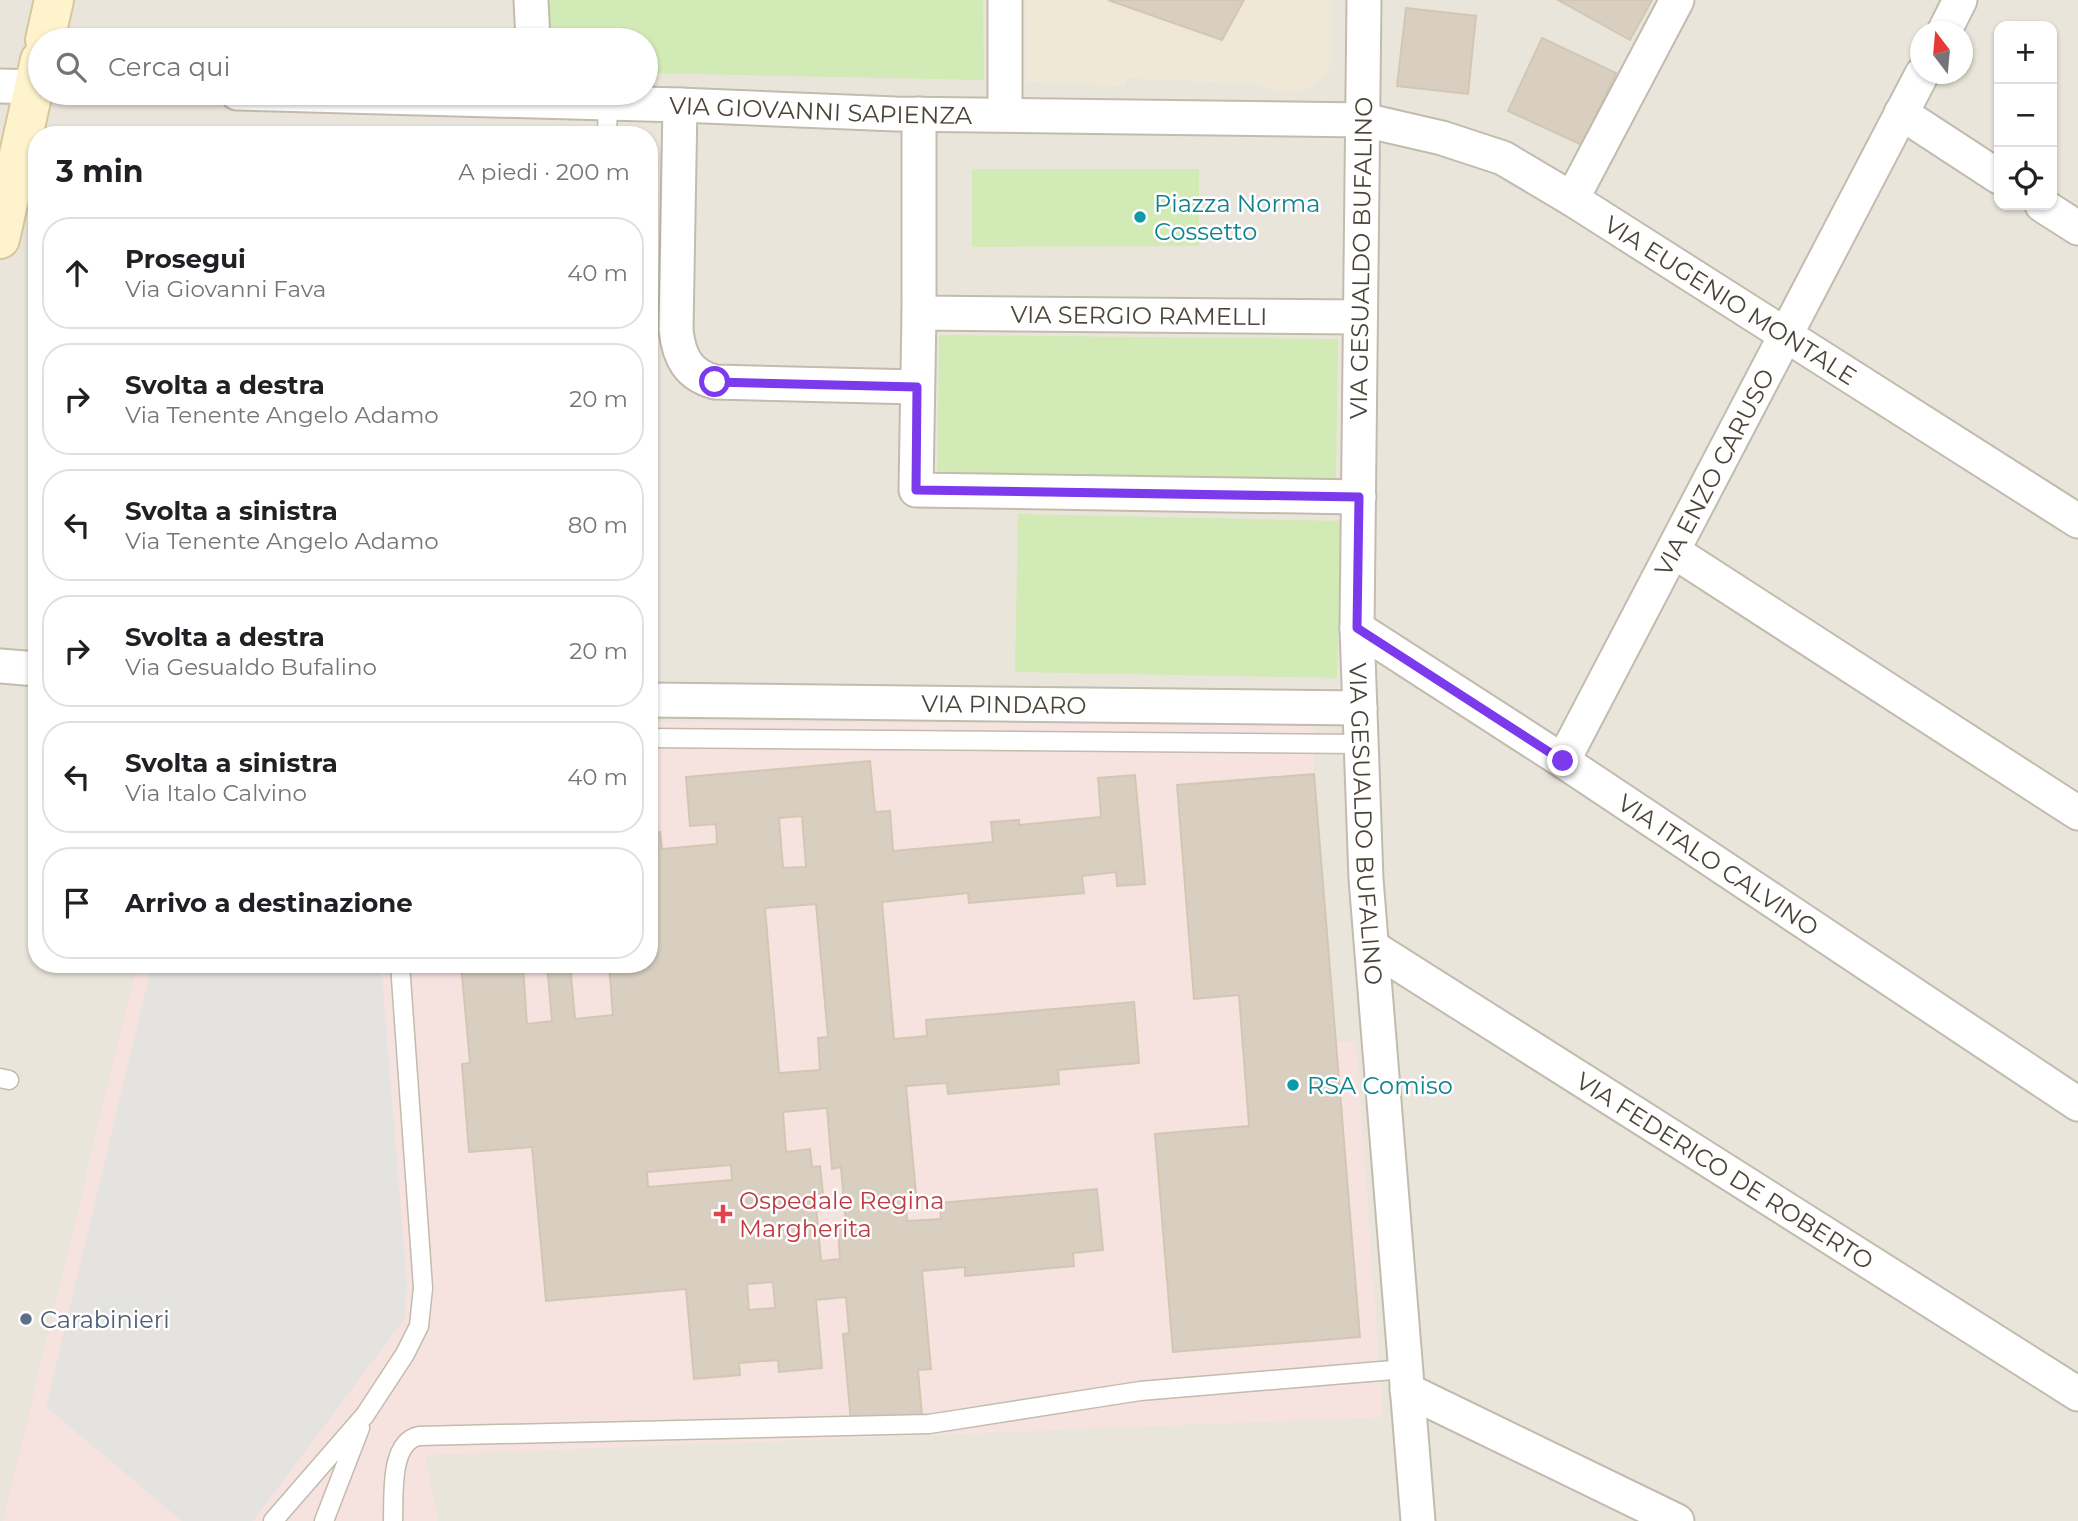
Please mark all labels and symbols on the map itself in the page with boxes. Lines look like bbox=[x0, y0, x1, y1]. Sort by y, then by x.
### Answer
north arrow bbox=[1910, 21, 1973, 84]
street label: VIA GIOVANNI SAPIENZA bbox=[669, 90, 973, 129]
street label: VIA GESUALDO BUFALINO bbox=[1344, 97, 1378, 419]
place label: Piazza Norma Cossetto bbox=[1154, 189, 1320, 246]
marker: Piazza Norma Cossetto bbox=[1132, 209, 1148, 225]
street label: VIA EUGENIO MONTALE bbox=[1599, 209, 1862, 391]
street label: VIA SERGIO RAMELLI bbox=[1011, 299, 1267, 331]
street label: VIA ENZO CARUSO bbox=[1648, 364, 1780, 581]
route start bbox=[699, 366, 730, 397]
street label: VIA GESUALDO BUFALINO bbox=[1344, 662, 1389, 986]
street label: VIA PINDARO bbox=[921, 689, 1087, 719]
route end bbox=[1547, 745, 1578, 776]
street label: VIA ITALO CALVINO bbox=[1613, 787, 1824, 942]
street label: VIA FEDERICO DE ROBERTO bbox=[1571, 1066, 1879, 1275]
place label: RSA Comiso bbox=[1307, 1071, 1453, 1100]
marker: RSA Comiso bbox=[1285, 1077, 1301, 1093]
place label: Ospedale Regina Margherita bbox=[739, 1186, 944, 1243]
marker: Ospedale Regina Margherita bbox=[713, 1204, 733, 1224]
place label: Carabinieri bbox=[40, 1305, 170, 1334]
marker: Carabinieri bbox=[18, 1311, 34, 1327]

